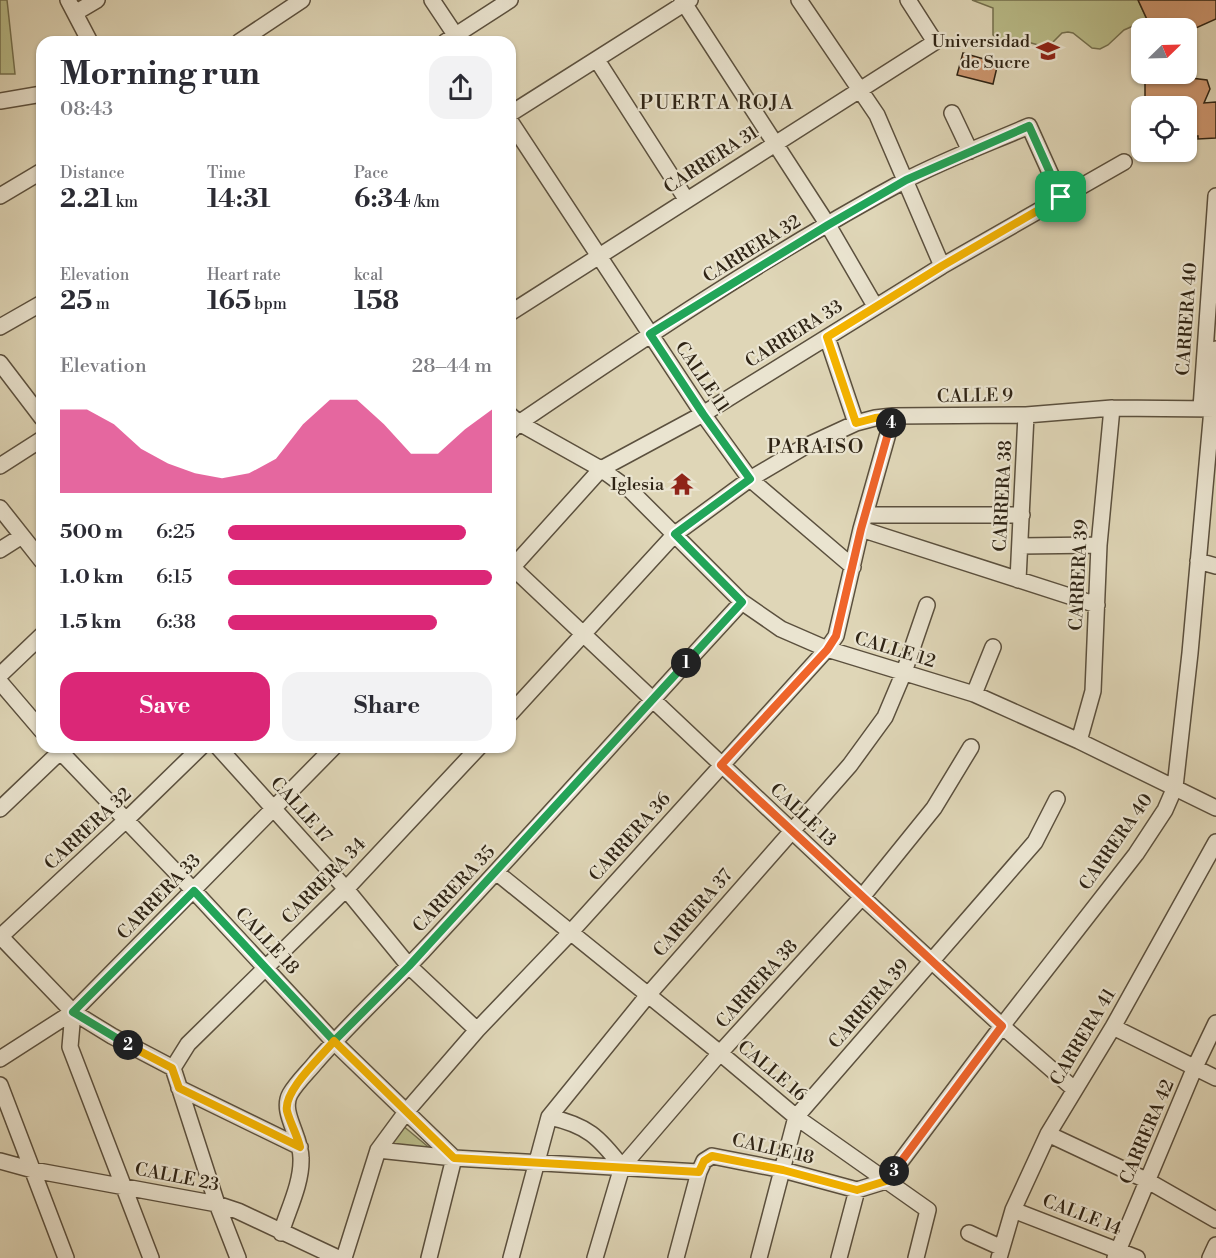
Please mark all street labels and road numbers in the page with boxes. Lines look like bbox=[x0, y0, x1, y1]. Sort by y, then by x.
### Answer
street label: CARRERA 31 bbox=[659, 121, 763, 199]
street label: CARRERA 32 bbox=[699, 210, 805, 288]
street label: CARRERA 40 bbox=[1172, 262, 1202, 376]
street label: CARRERA 33 bbox=[741, 295, 847, 373]
street label: CALLE 11 bbox=[670, 337, 734, 417]
street label: CALLE 9 bbox=[937, 384, 1013, 408]
street label: CARRERA 38 bbox=[989, 440, 1017, 552]
street label: CARRERA 39 bbox=[1065, 519, 1093, 631]
street label: CALLE 12 bbox=[852, 627, 938, 673]
street label: CALLE 17 bbox=[265, 772, 337, 848]
street label: CALLE 13 bbox=[765, 778, 841, 852]
street label: CARRERA 32 bbox=[40, 783, 136, 875]
street label: CARRERA 36 bbox=[584, 788, 676, 886]
street label: CARRERA 40 bbox=[1074, 789, 1158, 895]
street label: CARRERA 34 bbox=[277, 833, 371, 929]
street label: CARRERA 35 bbox=[408, 841, 500, 937]
street label: CARRERA 33 bbox=[112, 849, 206, 945]
street label: CARRERA 37 bbox=[648, 864, 738, 962]
street label: CALLE 18 bbox=[230, 903, 304, 979]
street label: CARRERA 38 bbox=[711, 935, 803, 1033]
street label: CARRERA 39 bbox=[824, 954, 914, 1054]
street label: CARRERA 41 bbox=[1045, 984, 1121, 1090]
street label: CALLE 16 bbox=[733, 1035, 811, 1107]
street label: CARRERA 42 bbox=[1115, 1076, 1179, 1188]
street label: CALLE 18 bbox=[730, 1128, 816, 1170]
street label: CALLE 23 bbox=[133, 1158, 221, 1196]
street label: CALLE 14 bbox=[1039, 1189, 1125, 1241]

